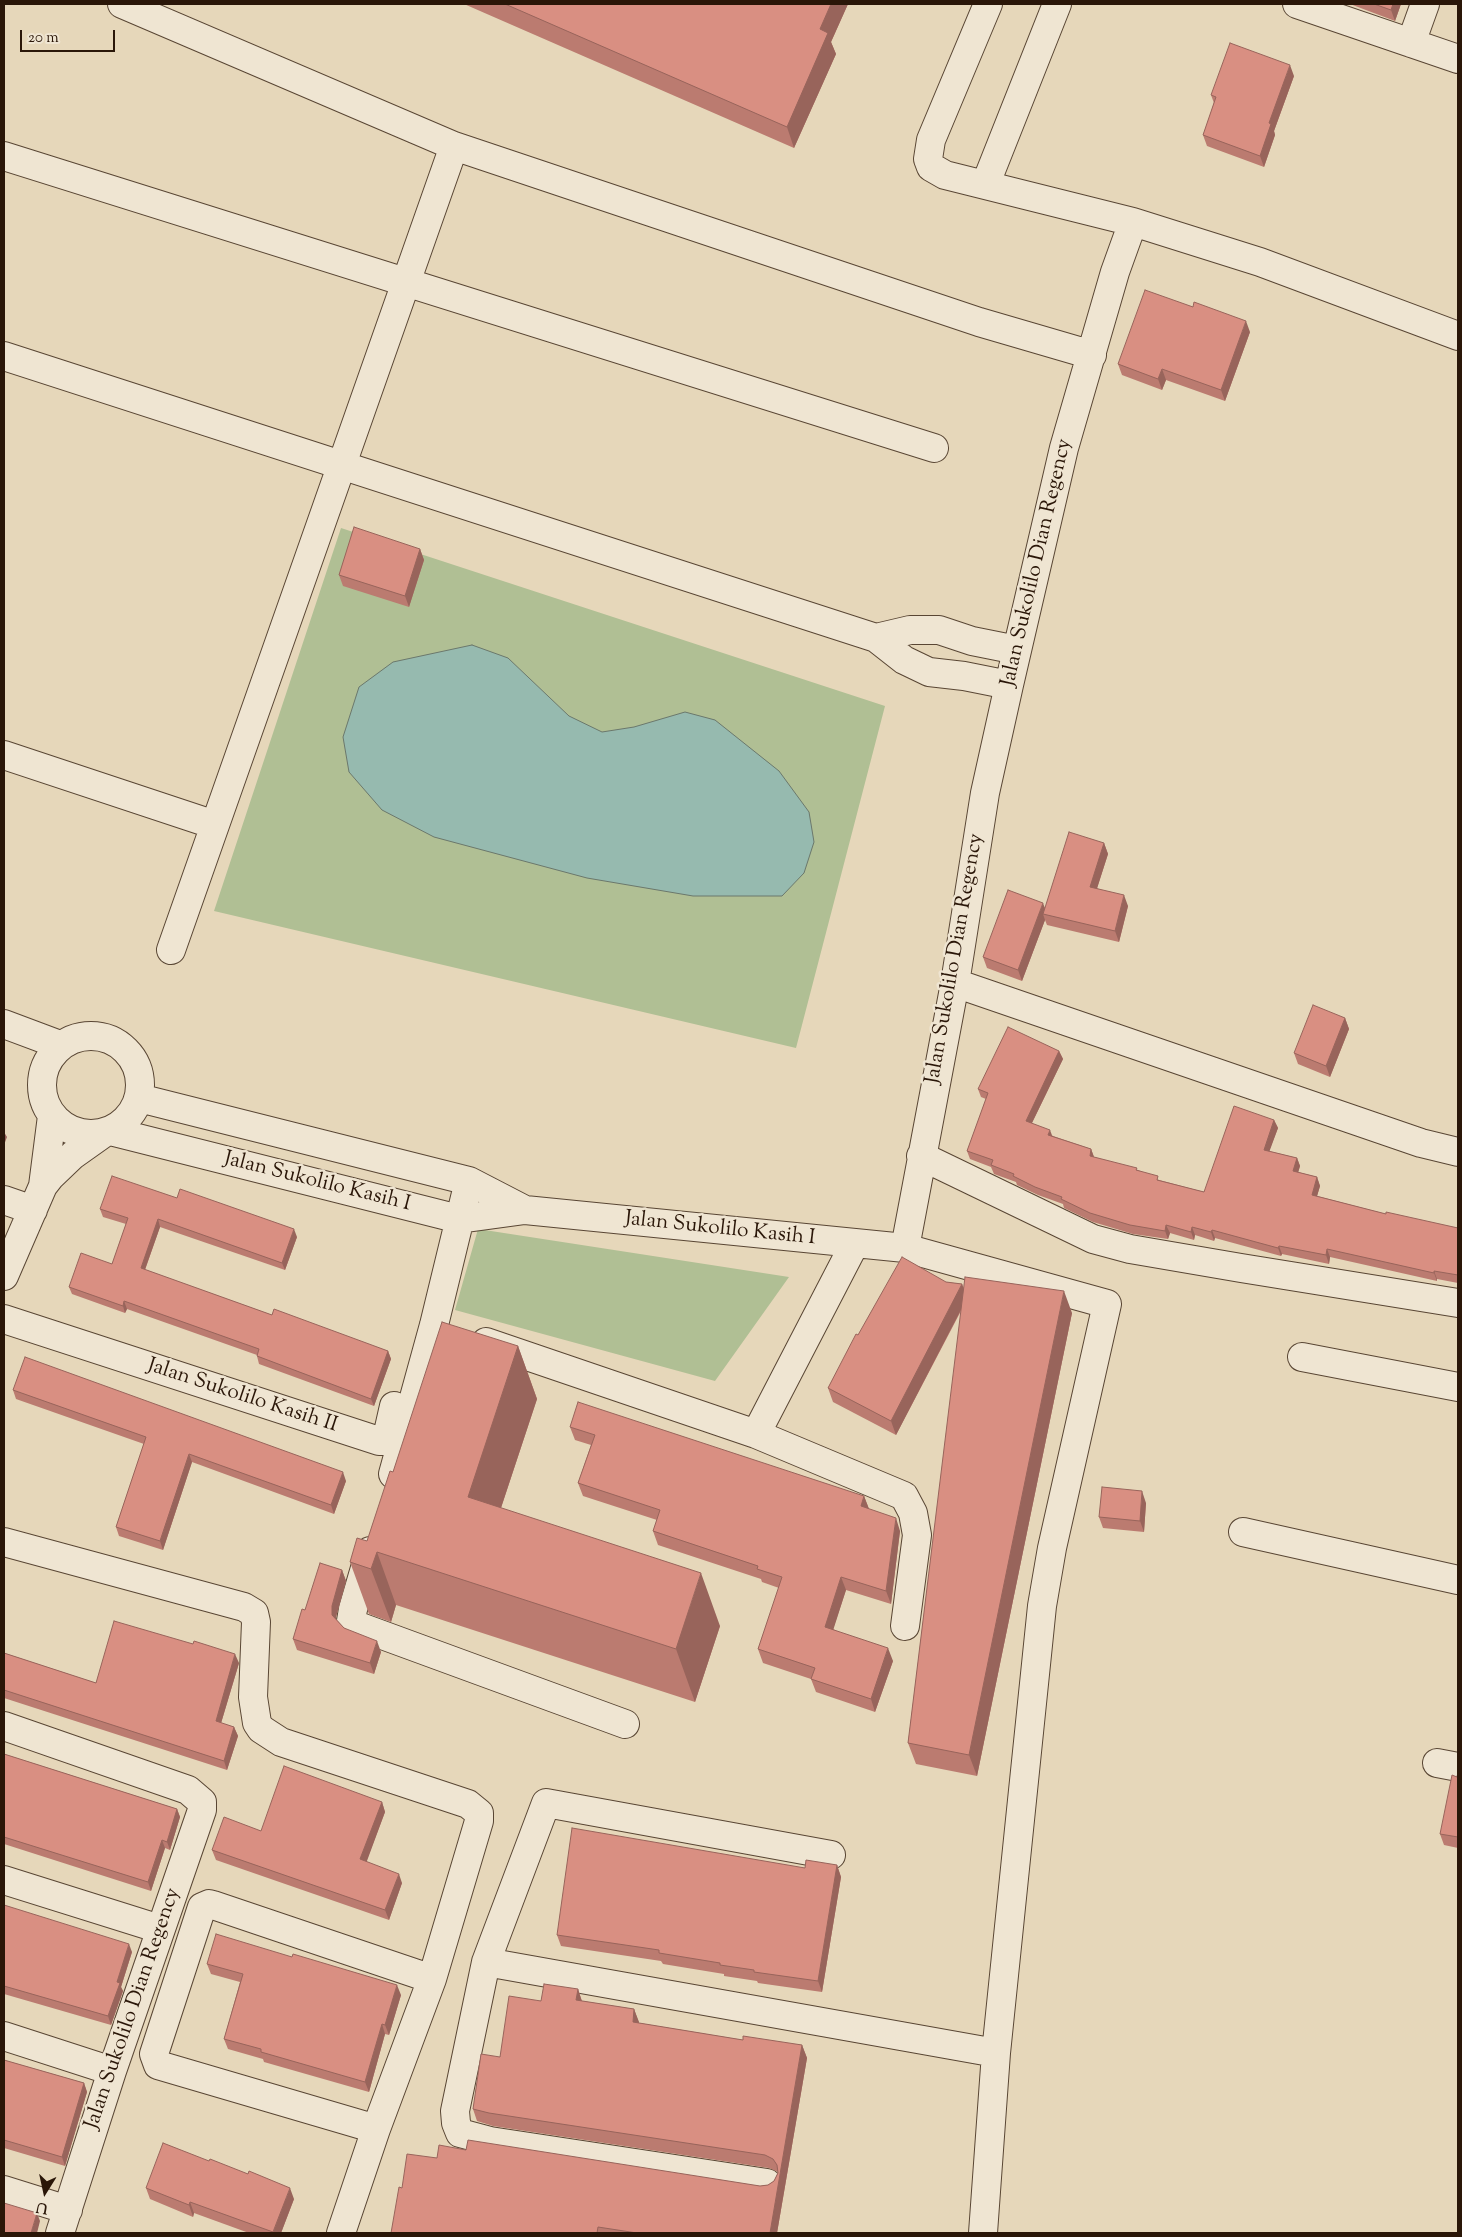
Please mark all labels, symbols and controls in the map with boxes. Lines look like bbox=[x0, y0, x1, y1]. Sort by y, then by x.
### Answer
scale bar bbox=[22, 20, 118, 52]
text: 20 m bbox=[28, 28, 59, 49]
street label: Jalan Sukolilo Dian Regency bbox=[997, 437, 1079, 689]
street label: Jalan Sukolilo Dian Regency bbox=[922, 832, 990, 1086]
street label: Jalan Sukolilo Kasih I bbox=[221, 1148, 413, 1218]
street label: Jalan Sukolilo Kasih I bbox=[623, 1207, 817, 1253]
street label: Jalan Sukolilo Kasih II bbox=[144, 1354, 340, 1440]
street label: Jalan Sukolilo Dian Regency bbox=[81, 1885, 187, 2133]
north arrow bbox=[20, 2167, 70, 2217]
text: U bbox=[35, 2196, 50, 2218]

